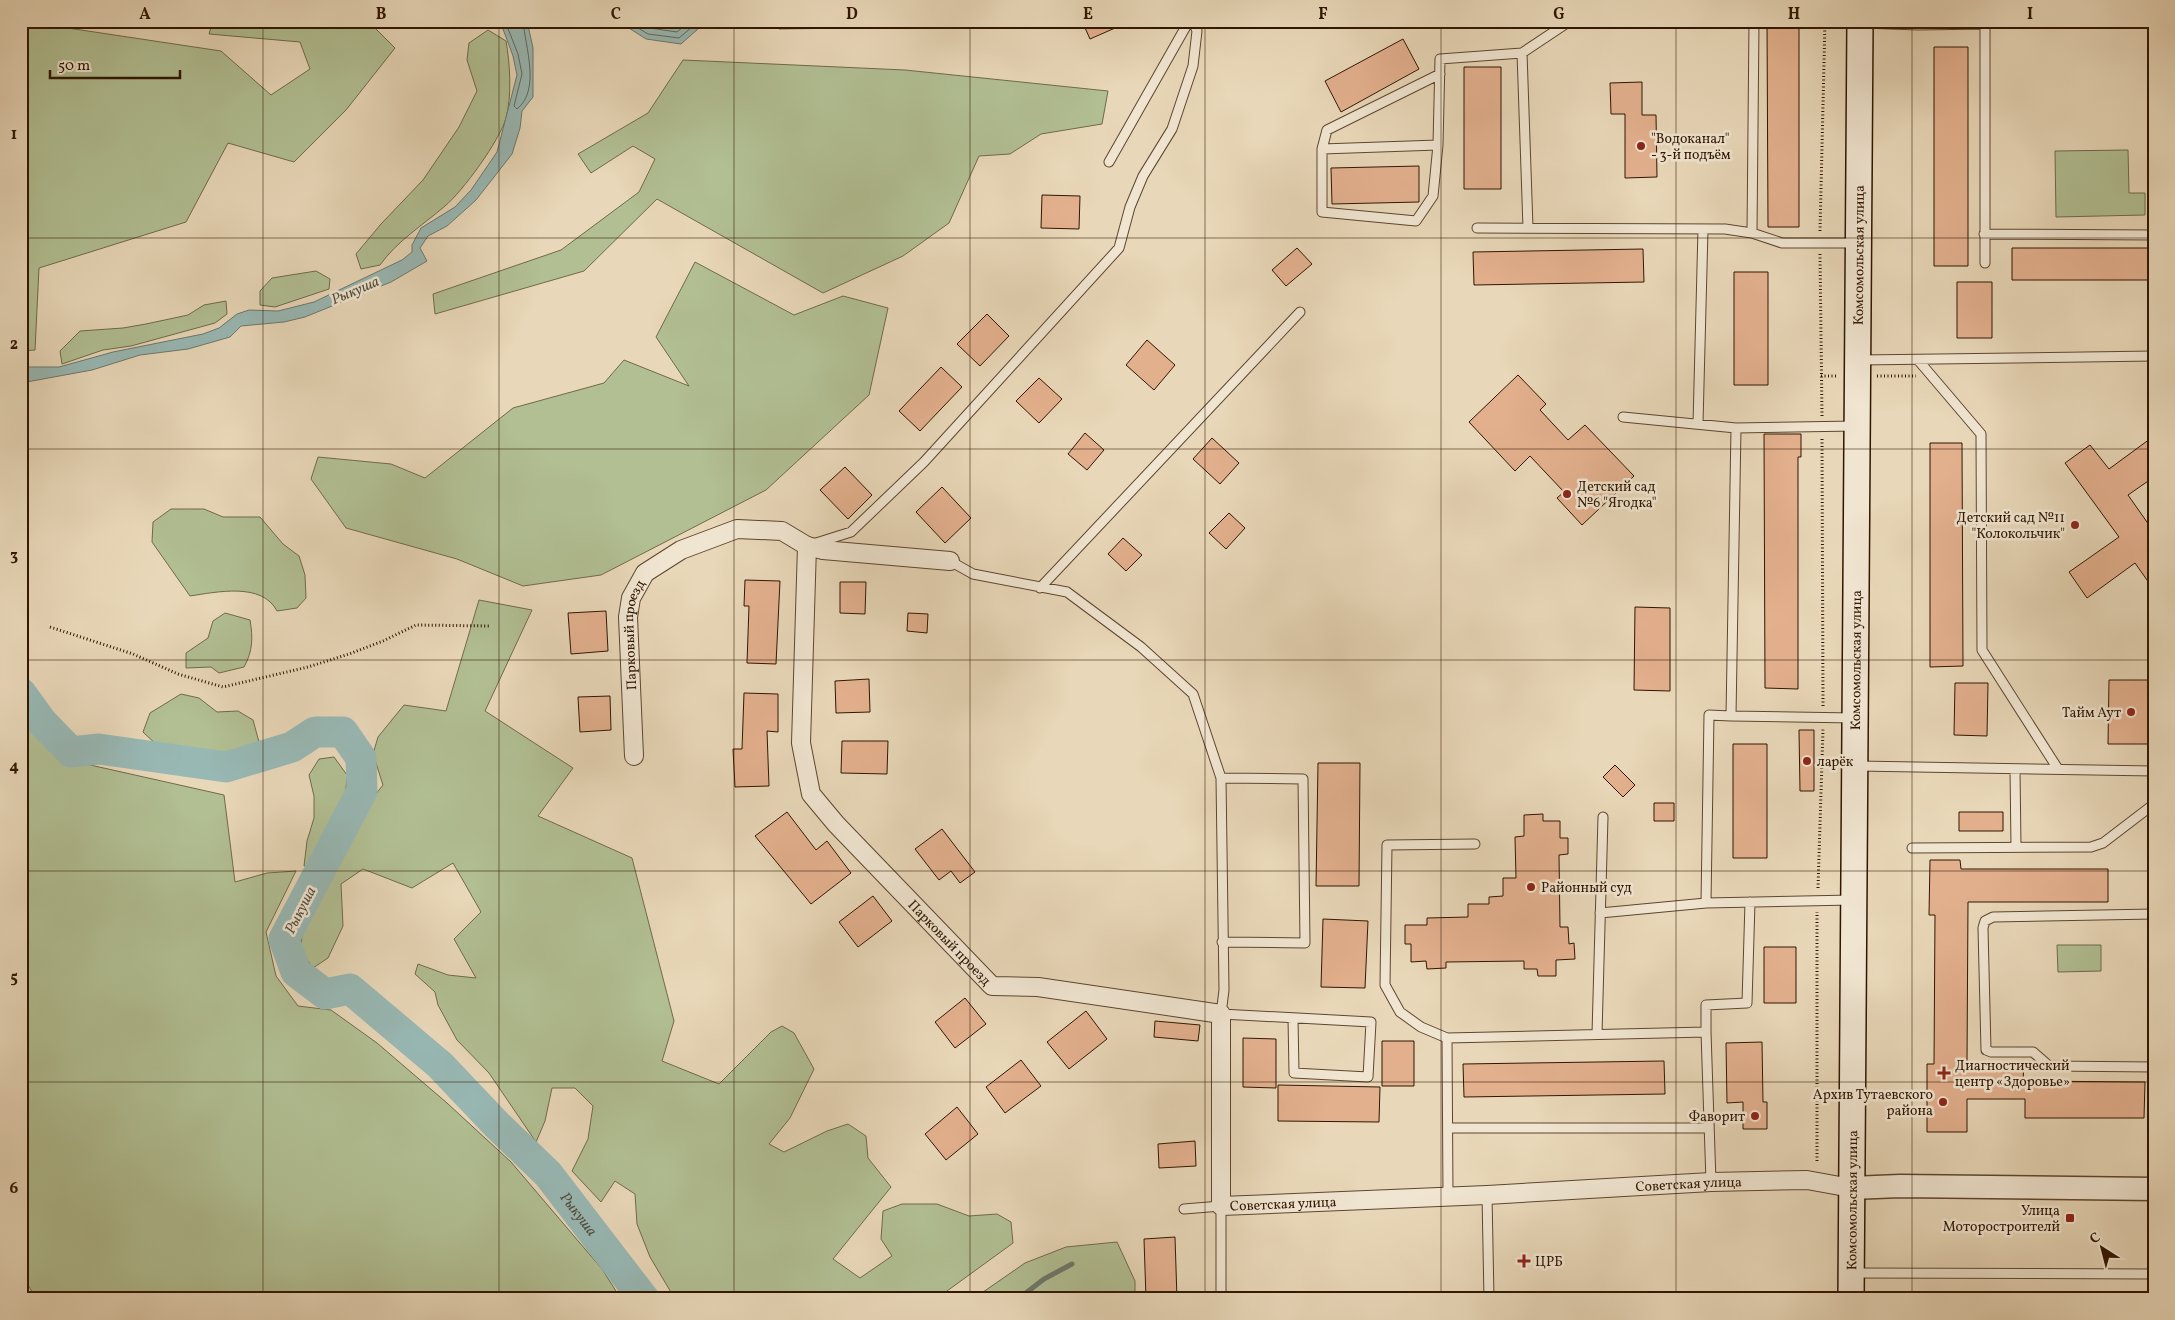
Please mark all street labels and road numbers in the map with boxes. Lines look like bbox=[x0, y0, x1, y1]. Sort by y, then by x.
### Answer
street label: Комсомольская улица bbox=[1850, 185, 1870, 325]
street label: Парковый проезд bbox=[620, 577, 650, 691]
street label: Комсомольская улица bbox=[1847, 590, 1867, 730]
street label: Парковый проезд bbox=[903, 896, 995, 990]
street label: Комсомольская улица bbox=[1843, 1130, 1863, 1270]
street label: Советская улица bbox=[1635, 1173, 1742, 1197]
street label: Советская улица bbox=[1230, 1193, 1337, 1217]

